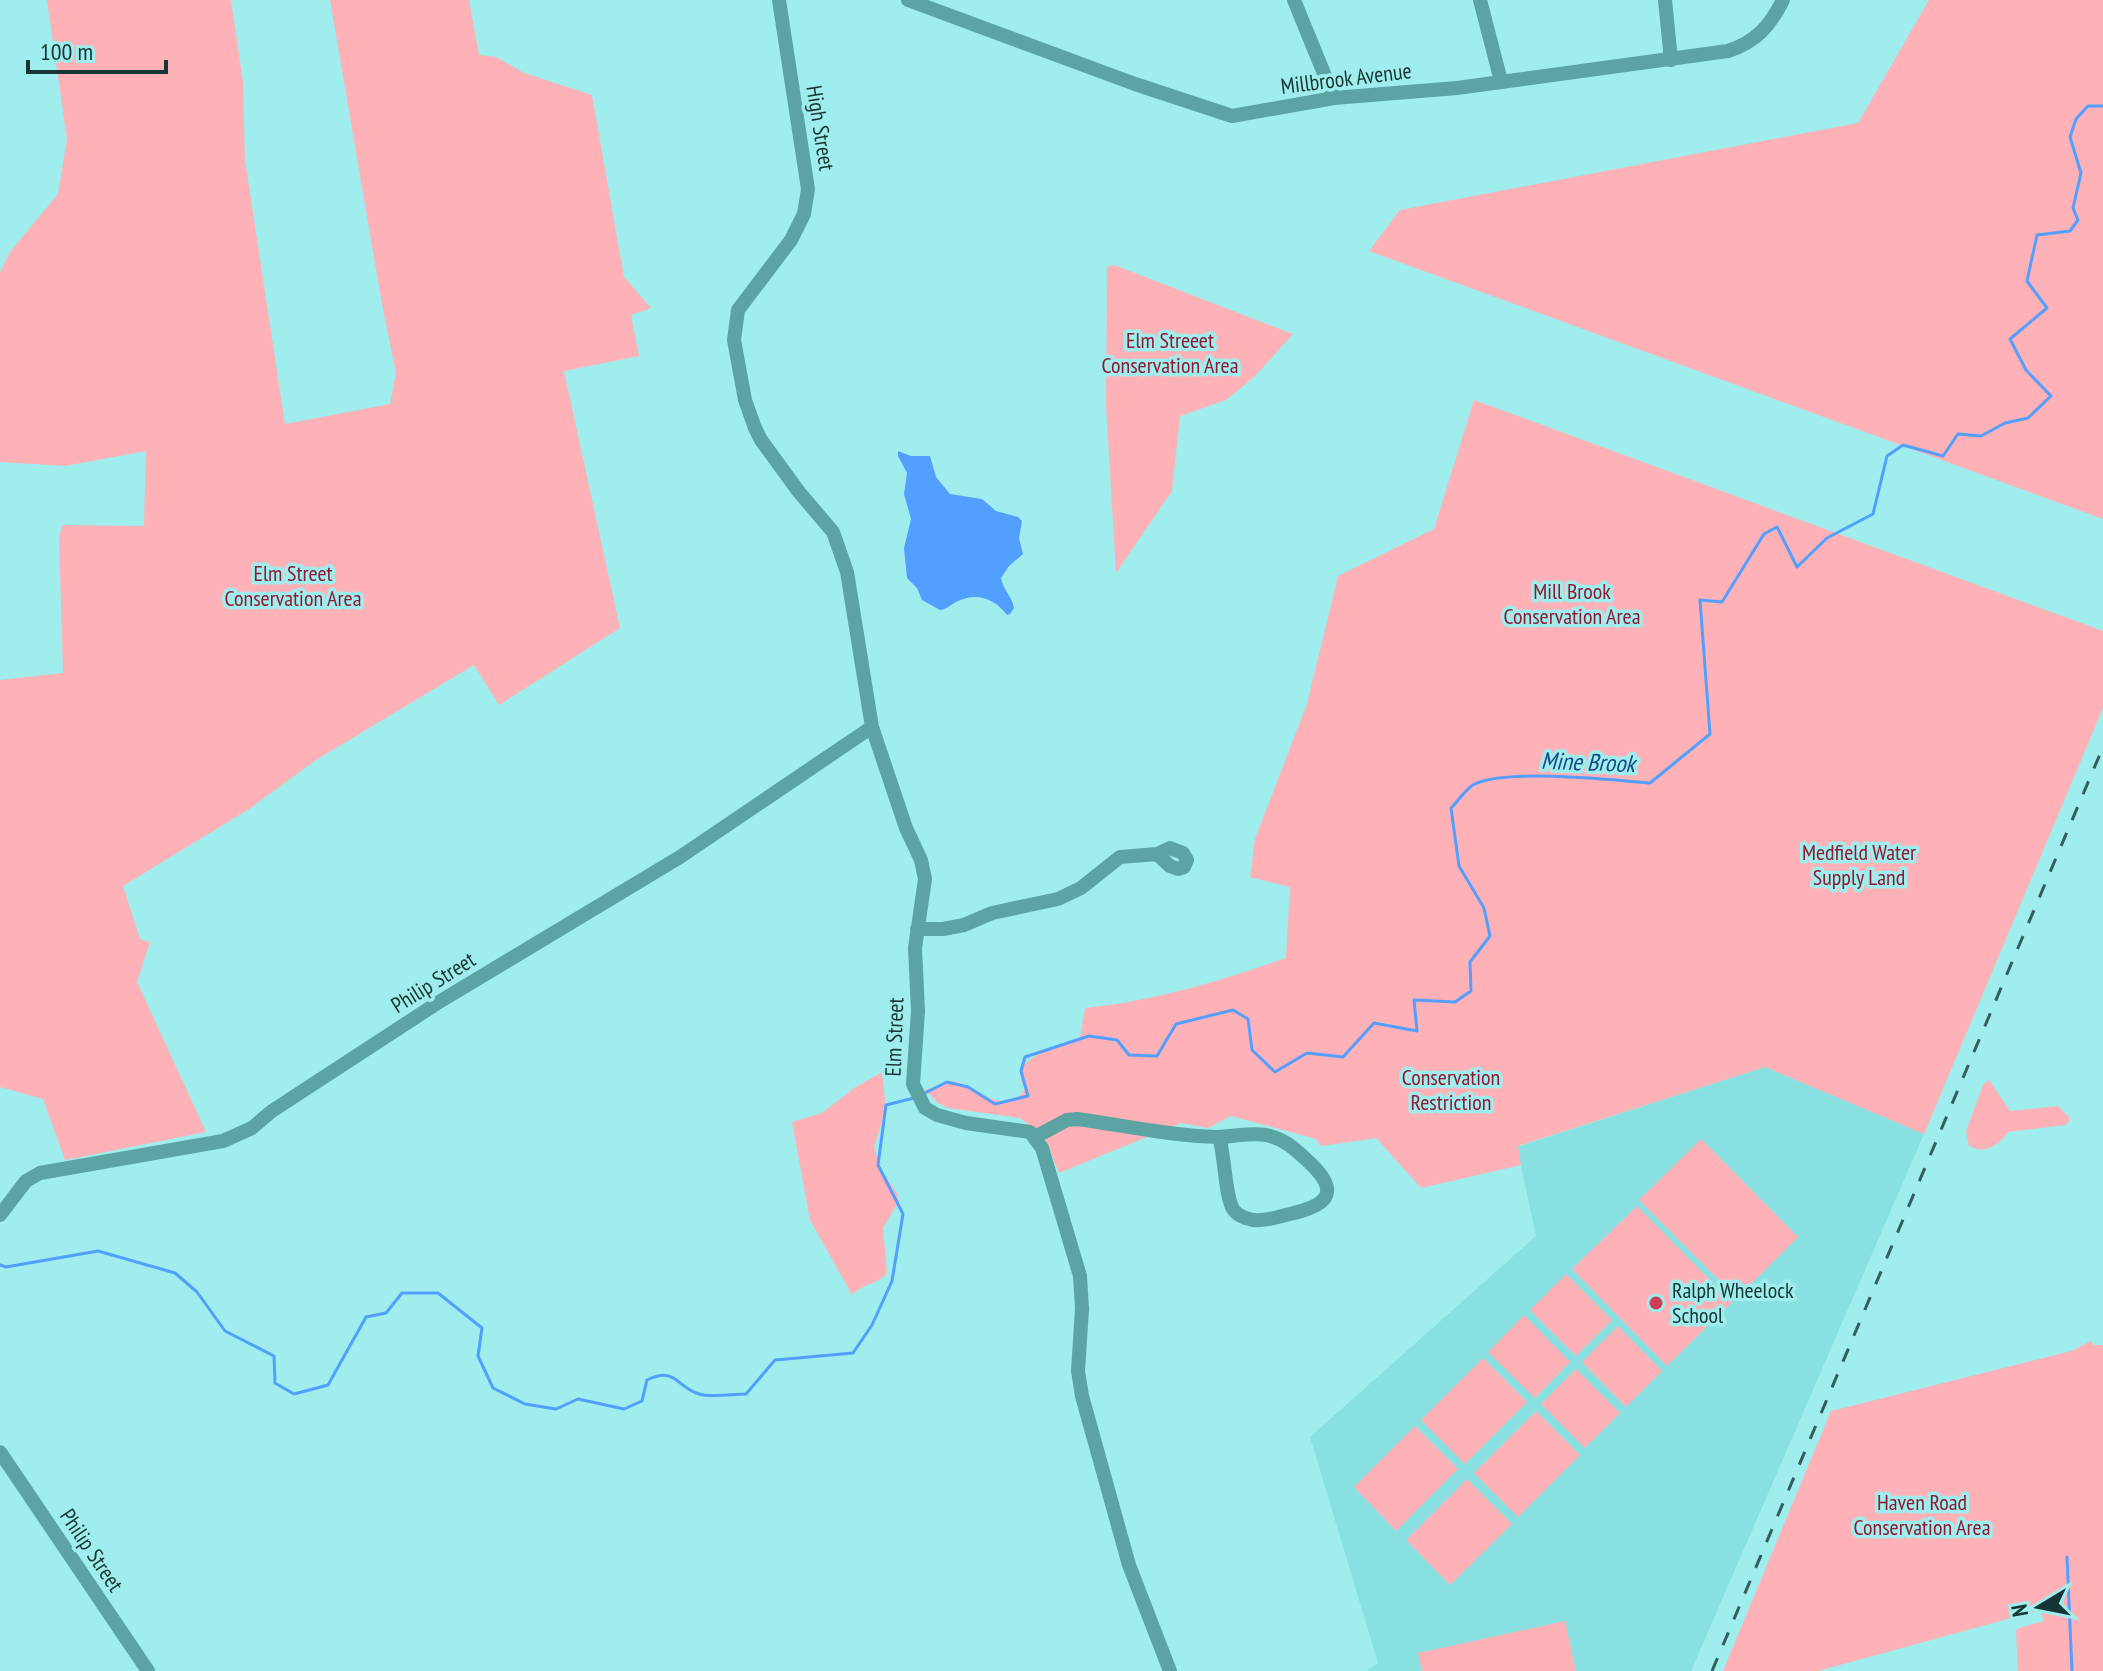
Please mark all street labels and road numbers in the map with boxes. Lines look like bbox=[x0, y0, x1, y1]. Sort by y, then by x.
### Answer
street label: Millbrook Avenue bbox=[1279, 56, 1413, 100]
street label: High Street bbox=[800, 83, 842, 173]
street label: Philip Street bbox=[386, 945, 480, 1019]
street label: Elm Street bbox=[879, 997, 909, 1077]
street label: Philip Street bbox=[54, 1503, 130, 1597]

